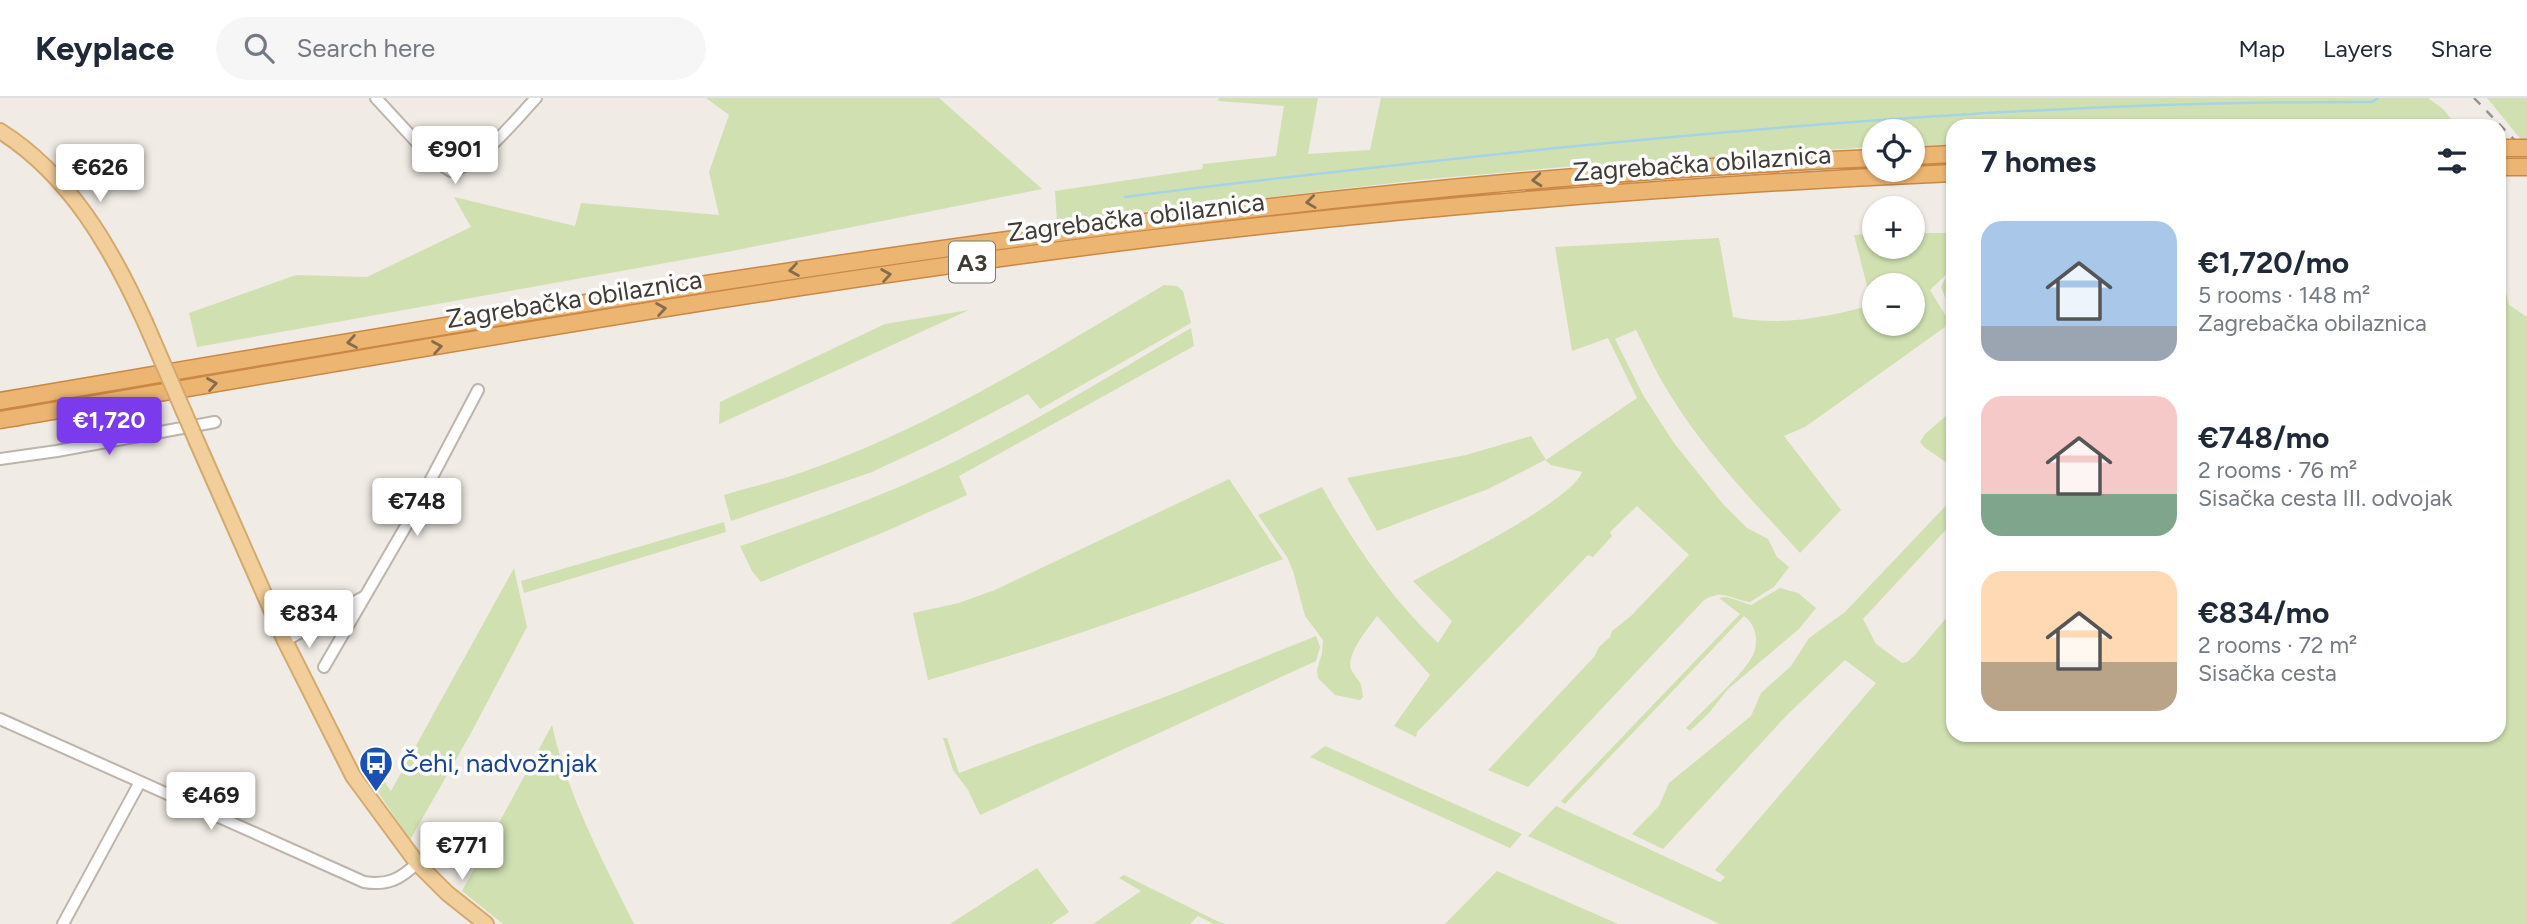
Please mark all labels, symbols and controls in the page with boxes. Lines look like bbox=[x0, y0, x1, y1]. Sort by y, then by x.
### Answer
search box bbox=[216, 17, 706, 80]
text: Keyplace bbox=[35, 29, 174, 68]
icon: search bbox=[240, 29, 278, 67]
text: Search here bbox=[296, 32, 435, 64]
text: Map bbox=[2238, 34, 2285, 63]
text: Layers bbox=[2323, 34, 2392, 63]
text: Share bbox=[2430, 34, 2492, 63]
map controls bbox=[1862, 119, 1925, 336]
button: locate bbox=[1862, 119, 1925, 182]
pin: €901 bbox=[414, 126, 496, 186]
text: €901 bbox=[428, 135, 482, 163]
street label: Zagrebačka obilaznica bbox=[1572, 138, 1832, 188]
icon: filters bbox=[2433, 142, 2471, 180]
text: 7 homes bbox=[1981, 143, 2096, 180]
pin: €626 bbox=[59, 144, 141, 204]
text: €626 bbox=[72, 153, 128, 181]
one-way arrow bbox=[1531, 172, 1542, 187]
street label: Zagrebačka obilaznica bbox=[1006, 185, 1266, 249]
one-way arrow bbox=[1305, 194, 1316, 209]
button: + bbox=[1862, 196, 1925, 259]
road number: A3 bbox=[949, 242, 995, 282]
text: €1,720/mo bbox=[2198, 244, 2349, 281]
icon: home bbox=[2037, 249, 2121, 333]
one-way arrow bbox=[788, 262, 800, 277]
street label: Zagrebačka obilaznica bbox=[444, 263, 704, 335]
one-way arrow bbox=[880, 268, 892, 283]
button: − bbox=[1862, 273, 1925, 336]
text: 5 rooms · 148 m² bbox=[2198, 281, 2370, 309]
one-way arrow bbox=[655, 302, 667, 317]
text: Zagrebačka obilaznica bbox=[2198, 309, 2427, 337]
one-way arrow bbox=[346, 334, 358, 349]
one-way arrow bbox=[431, 340, 443, 355]
one-way arrow bbox=[206, 377, 218, 392]
pin: €1,720 bbox=[52, 398, 166, 457]
text: €1,720 bbox=[73, 406, 145, 434]
text: €748/mo bbox=[2198, 419, 2329, 456]
icon: home bbox=[2037, 424, 2121, 508]
text: 2 rooms · 76 m² bbox=[2198, 456, 2357, 484]
pin: €748 bbox=[376, 478, 458, 538]
text: Sisačka cesta III. odvojak bbox=[2198, 484, 2453, 512]
text: €748 bbox=[388, 487, 446, 515]
pin: €834 bbox=[268, 590, 350, 650]
text: €834/mo bbox=[2198, 594, 2329, 631]
text: €834 bbox=[280, 599, 338, 627]
icon: home bbox=[2037, 599, 2121, 683]
text: 2 rooms · 72 m² bbox=[2198, 631, 2357, 659]
text: Sisačka cesta bbox=[2198, 659, 2337, 687]
bus stop icon: Čehi, nadvožnjak bbox=[357, 744, 395, 793]
place label: Čehi, nadvožnjak bbox=[400, 747, 598, 779]
pin: €469 bbox=[170, 772, 252, 832]
text: €469 bbox=[182, 781, 240, 809]
pin: €771 bbox=[421, 822, 503, 882]
text: €771 bbox=[436, 831, 488, 859]

